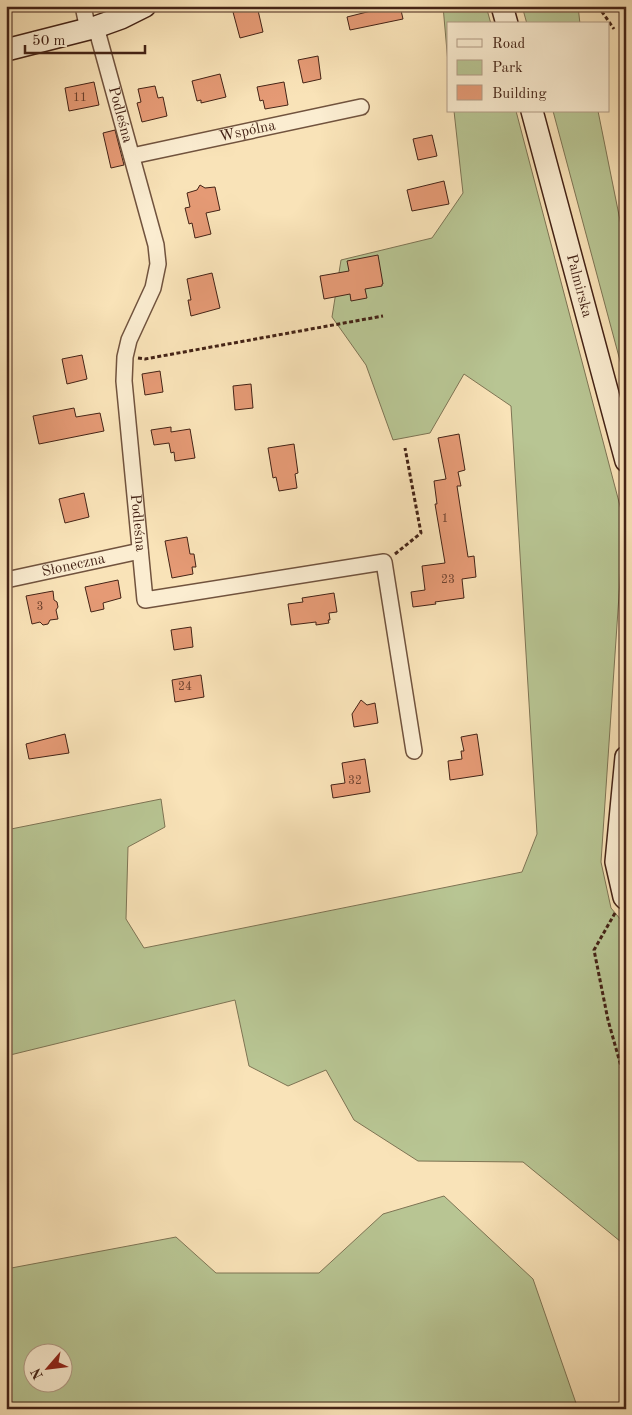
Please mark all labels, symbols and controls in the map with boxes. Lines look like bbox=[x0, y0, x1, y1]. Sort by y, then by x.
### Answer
scale bar bbox=[25, 22, 145, 54]
legend bbox=[447, 22, 610, 112]
text: 50 m bbox=[32, 34, 66, 49]
text: Road bbox=[492, 37, 526, 52]
text: Park bbox=[492, 61, 523, 76]
street label: Podleśna bbox=[105, 85, 135, 145]
text: Building bbox=[492, 87, 547, 102]
house number: 11 bbox=[73, 92, 87, 104]
street label: Wspólna bbox=[218, 118, 278, 145]
street label: Palmirska bbox=[563, 253, 595, 320]
street label: Podleśna bbox=[127, 493, 148, 553]
house number: 1 bbox=[442, 513, 448, 525]
street label: Słoneczna bbox=[40, 551, 107, 580]
house number: 23 bbox=[441, 574, 455, 586]
house number: 3 bbox=[37, 601, 43, 613]
house number: 24 bbox=[178, 681, 192, 693]
house number: 32 bbox=[348, 775, 362, 787]
north arrow bbox=[22, 1342, 72, 1392]
text: N bbox=[29, 1365, 46, 1382]

